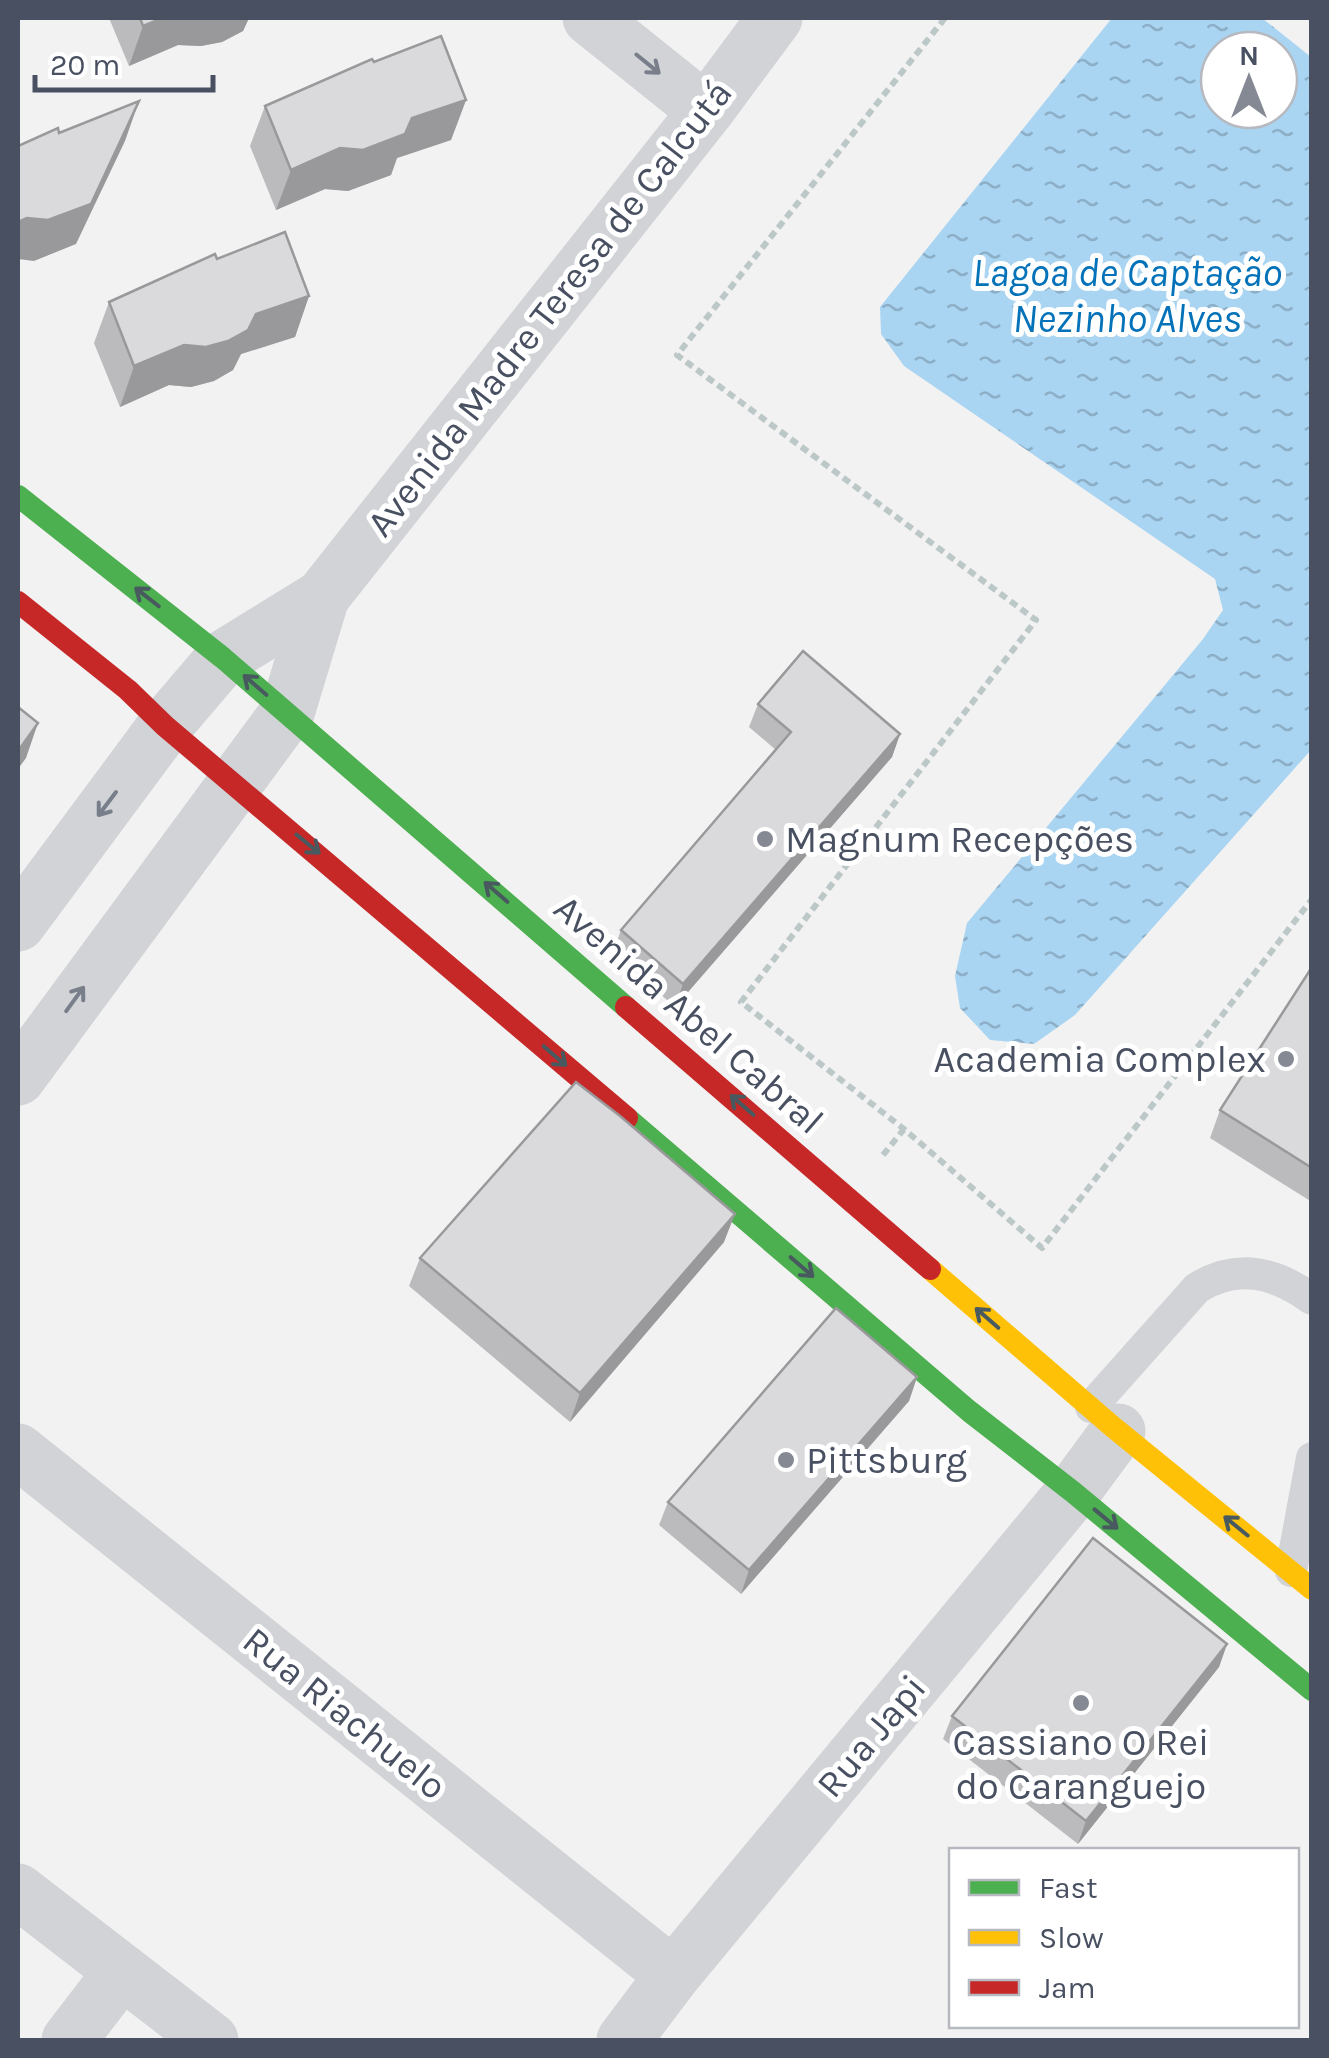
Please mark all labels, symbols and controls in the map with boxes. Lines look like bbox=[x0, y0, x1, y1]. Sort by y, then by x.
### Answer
scale bar bbox=[35, 30, 212, 92]
north arrow bbox=[1199, 30, 1299, 130]
text: N bbox=[1239, 39, 1259, 72]
text: 20 m bbox=[50, 47, 120, 83]
one-way arrow bbox=[635, 53, 661, 75]
street label: Avenida Madre Teresa de Calcutá bbox=[357, 71, 742, 545]
water label: Lagoa de Captação Nezinho Alves bbox=[972, 249, 1282, 342]
one-way arrow bbox=[134, 587, 161, 608]
one-way arrow bbox=[243, 674, 268, 697]
one-way arrow bbox=[97, 790, 118, 817]
place label: Magnum Recepções bbox=[785, 817, 1134, 862]
marker: Magnum Recepções bbox=[754, 828, 776, 850]
one-way arrow bbox=[295, 833, 321, 855]
one-way arrow bbox=[484, 881, 509, 904]
street label: Avenida Abel Cabral bbox=[545, 885, 832, 1144]
one-way arrow bbox=[64, 986, 85, 1014]
place label: Academia Complex bbox=[933, 1037, 1266, 1082]
one-way arrow bbox=[542, 1044, 567, 1067]
marker: Academia Complex bbox=[1275, 1048, 1297, 1070]
one-way arrow bbox=[729, 1095, 755, 1117]
one-way arrow bbox=[788, 1256, 814, 1278]
one-way arrow bbox=[975, 1307, 1001, 1329]
place label: Pittsburg bbox=[806, 1438, 967, 1483]
marker: Pittsburg bbox=[775, 1449, 797, 1471]
one-way arrow bbox=[1092, 1508, 1118, 1530]
one-way arrow bbox=[1224, 1516, 1250, 1538]
street label: Rua Riachuelo bbox=[234, 1618, 455, 1809]
street label: Rua Japi bbox=[807, 1666, 936, 1807]
marker: Cassiano O Rei do Caranguejo bbox=[1070, 1692, 1092, 1714]
place label: Cassiano O Rei do Caranguejo bbox=[953, 1720, 1209, 1809]
legend bbox=[949, 1848, 1299, 2028]
text: Fast bbox=[1039, 1870, 1098, 1906]
text: Slow bbox=[1039, 1920, 1104, 1956]
text: Jam bbox=[1039, 1970, 1096, 2006]

